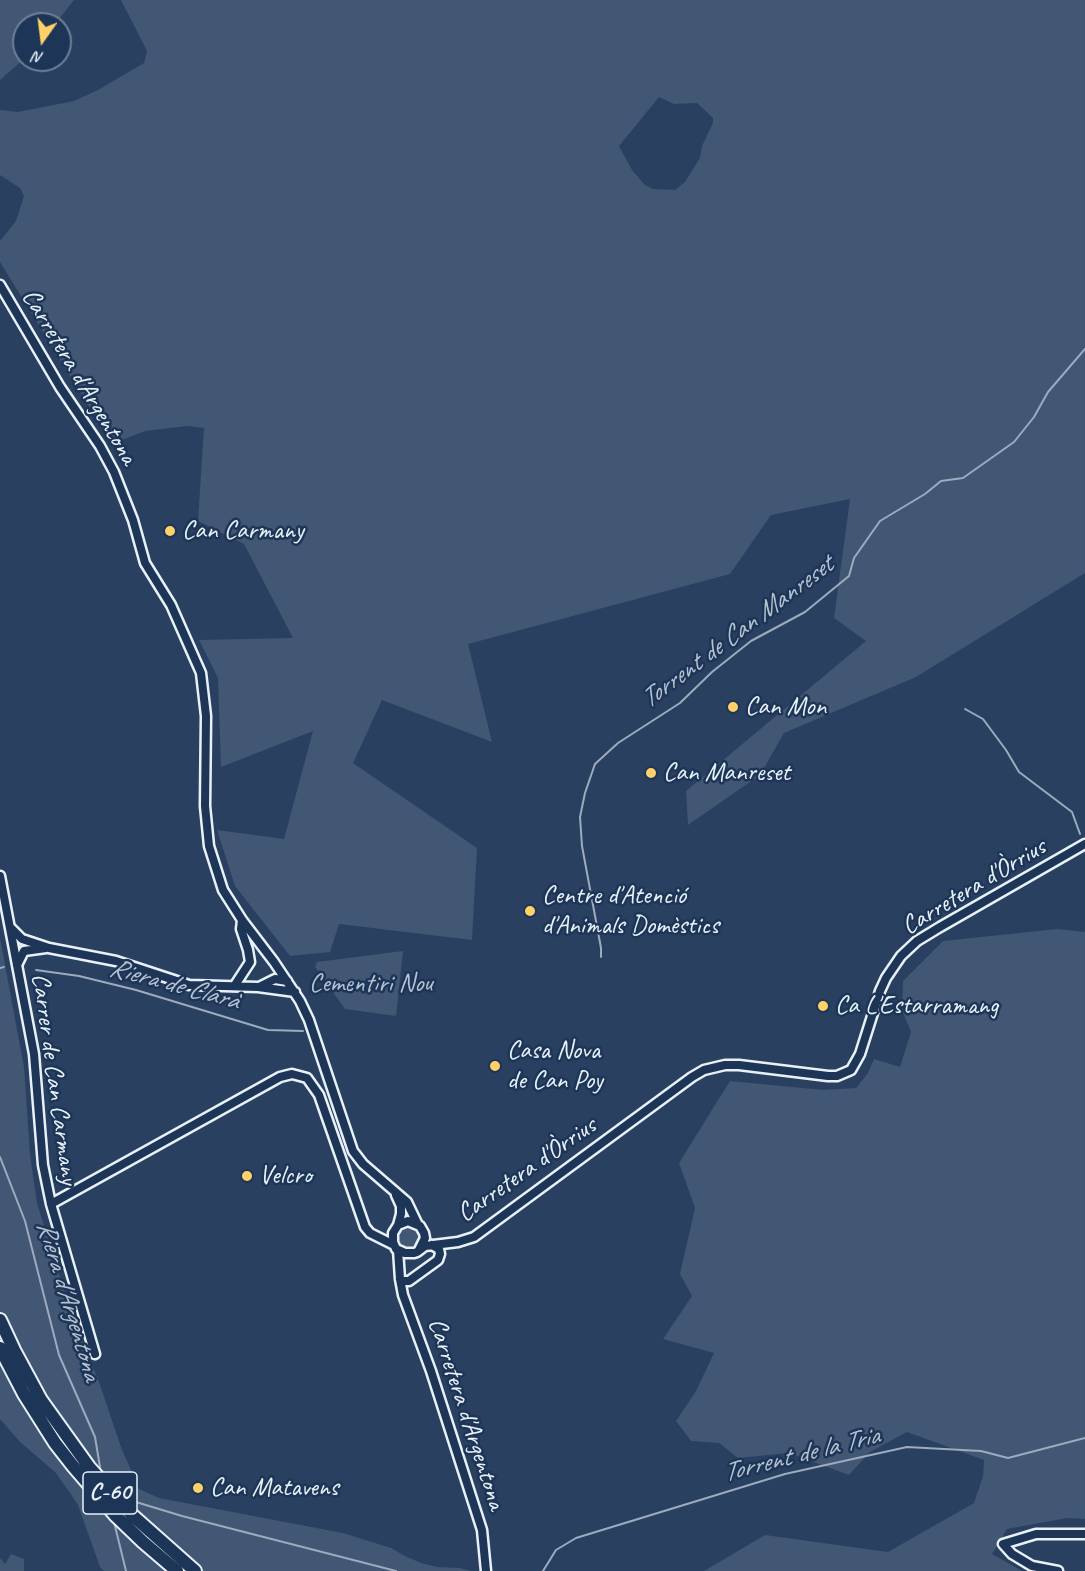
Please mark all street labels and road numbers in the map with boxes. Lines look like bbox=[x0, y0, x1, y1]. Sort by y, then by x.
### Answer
street label: Carretera d'Argentona bbox=[14, 283, 144, 471]
street label: Carretera d'Òrrius bbox=[896, 832, 1052, 942]
street label: Carrer de Can Carmany bbox=[24, 971, 84, 1187]
street label: Carretera d'Òrrius bbox=[451, 1110, 603, 1230]
street label: Carretera d'Argentona bbox=[420, 1314, 512, 1514]
road number: C-60 bbox=[83, 1472, 137, 1514]

